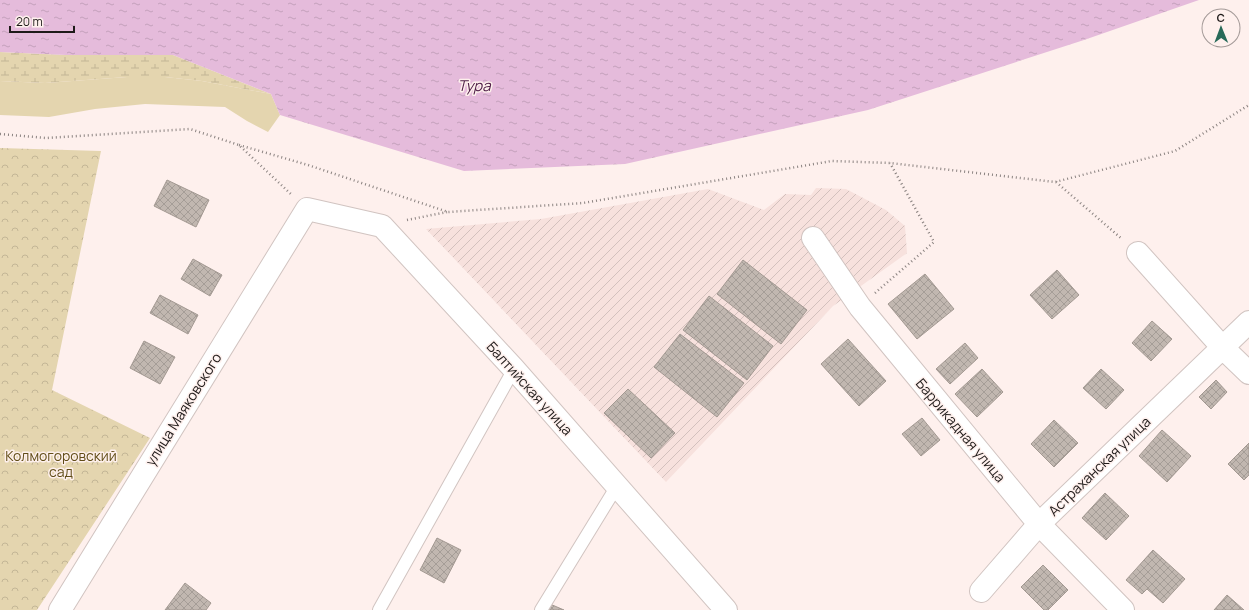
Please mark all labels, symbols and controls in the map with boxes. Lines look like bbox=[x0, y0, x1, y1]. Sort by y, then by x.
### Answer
scale bar bbox=[10, 8, 74, 34]
north arrow bbox=[1201, 8, 1241, 48]
text: С bbox=[1217, 10, 1225, 25]
text: 20 m bbox=[16, 13, 43, 30]
water label: Тура bbox=[457, 75, 491, 96]
street label: Балтийская улица bbox=[483, 337, 577, 439]
street label: улица Маяковского bbox=[141, 349, 225, 469]
street label: Баррикадная улица bbox=[912, 374, 1010, 486]
street label: Астраханская улица bbox=[1044, 412, 1154, 520]
park label: Колмогоровский сад bbox=[5, 446, 117, 481]

